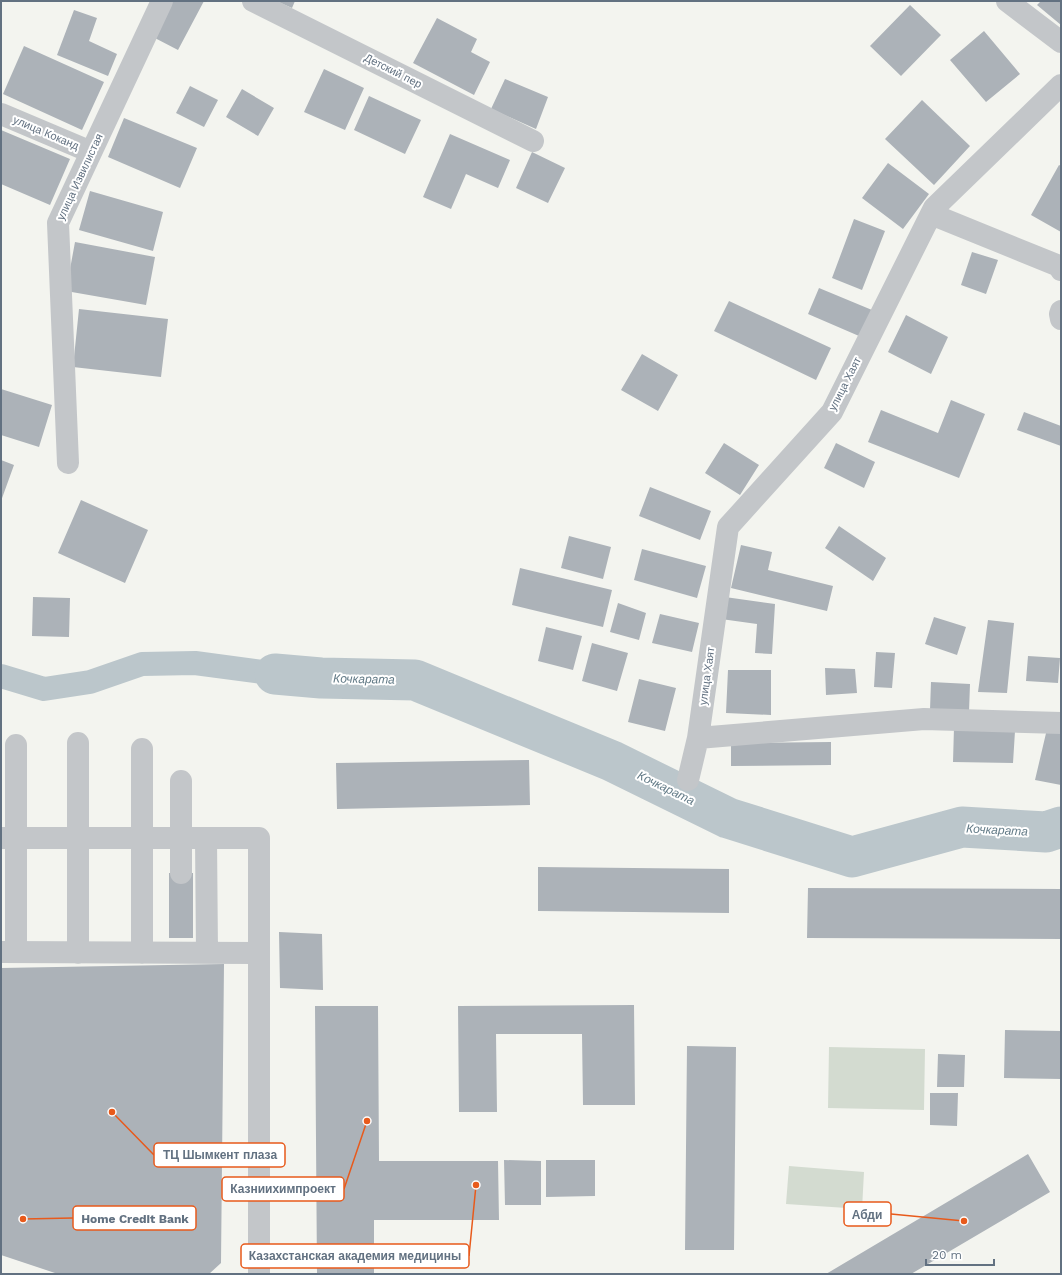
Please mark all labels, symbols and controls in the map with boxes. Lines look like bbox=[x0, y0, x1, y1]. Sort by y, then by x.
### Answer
street label: Детский пер bbox=[362, 51, 424, 91]
street label: улица Коканд bbox=[11, 113, 81, 153]
street label: улица Извилистая bbox=[54, 132, 106, 222]
street label: улица Хаят bbox=[826, 355, 864, 413]
street label: улица Хаят bbox=[696, 646, 718, 706]
water label: Кочкарата bbox=[333, 671, 395, 687]
water label: Кочкарата bbox=[635, 768, 697, 808]
water label: Кочкарата bbox=[966, 821, 1028, 839]
callout: ТЦ Шымкент плаза bbox=[154, 1143, 285, 1167]
text: ТЦ Шымкент плаза bbox=[163, 1148, 277, 1162]
callout: Казниихимпроект bbox=[222, 1177, 344, 1201]
text: Казниихимпроект bbox=[230, 1182, 336, 1196]
callout: Абди bbox=[844, 1202, 891, 1226]
callout: Home Credit Bank bbox=[73, 1206, 196, 1230]
text: Абди bbox=[852, 1208, 882, 1222]
text: Home Credit Bank bbox=[81, 1212, 189, 1226]
scale bar bbox=[926, 1241, 994, 1267]
callout: Казахстанская академия медицины bbox=[241, 1244, 469, 1268]
text: 20 m bbox=[932, 1248, 962, 1262]
text: Казахстанская академия медицины bbox=[249, 1249, 461, 1263]

